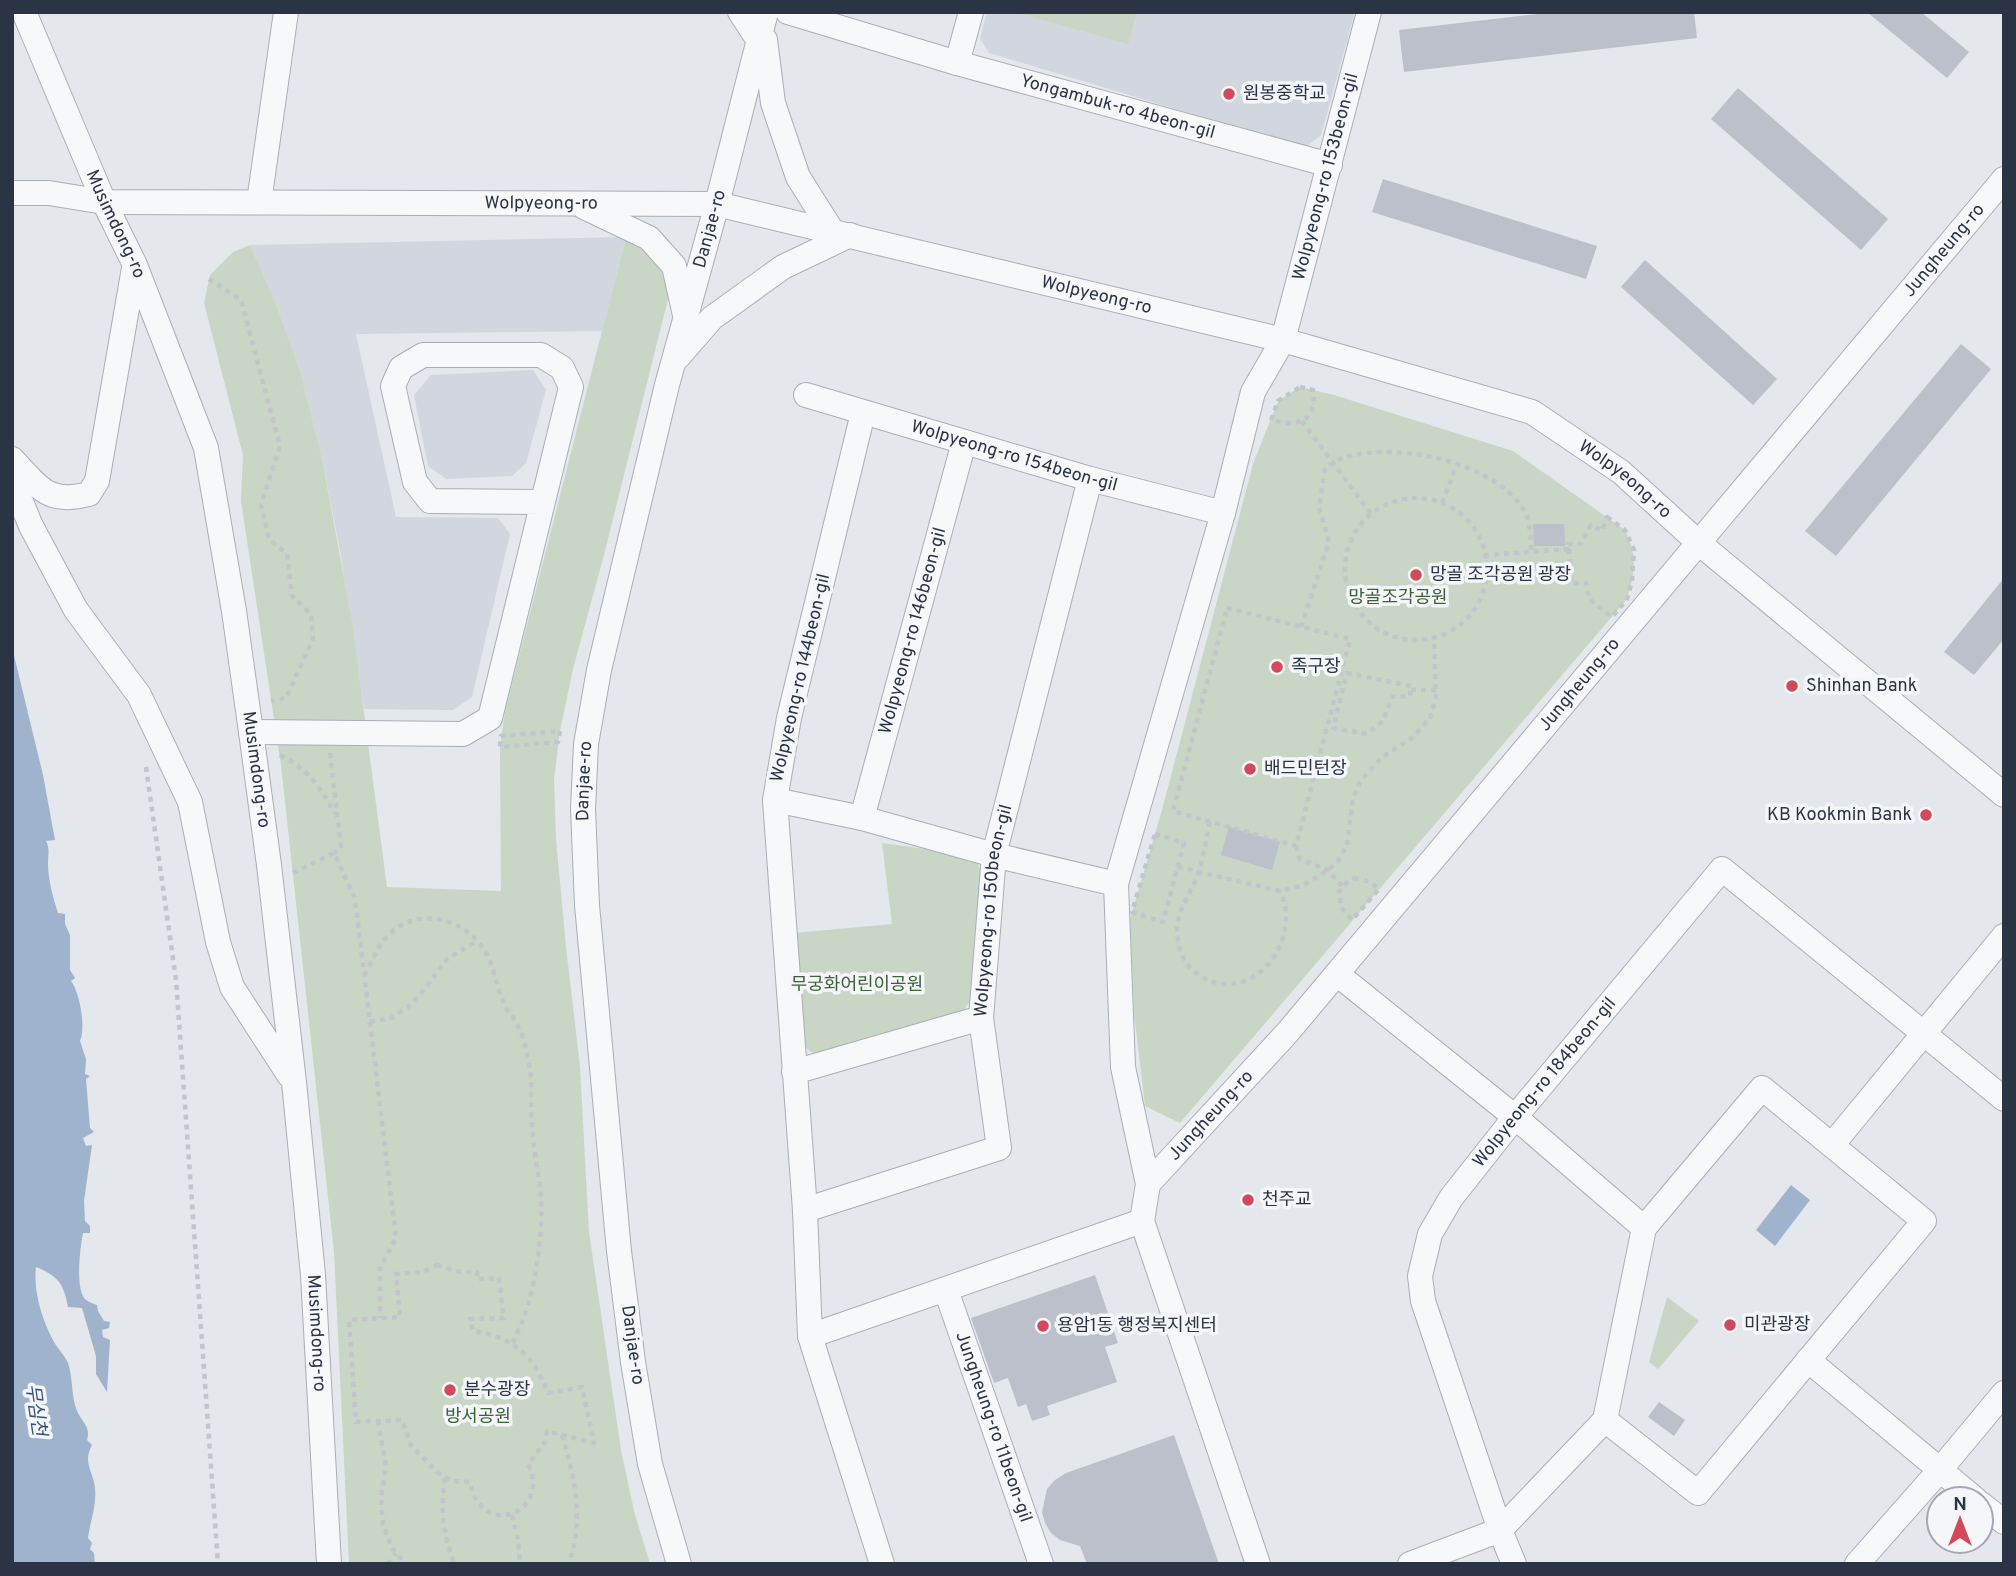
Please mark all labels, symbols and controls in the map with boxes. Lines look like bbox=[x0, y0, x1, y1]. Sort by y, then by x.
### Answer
street label: Yongambuk-ro 4beon-gil bbox=[1017, 69, 1218, 145]
street label: Wolpyeong-ro 153beon-gil bbox=[1288, 70, 1364, 283]
place label: 원봉중학교 bbox=[1243, 83, 1326, 106]
marker: 원봉중학교 bbox=[1221, 86, 1237, 102]
street label: Musimdong-ro bbox=[80, 166, 151, 282]
street label: Danjae-ro bbox=[688, 187, 732, 271]
street label: Wolpyeong-ro bbox=[485, 192, 598, 215]
street label: Jungheung-ro bbox=[1898, 199, 1990, 302]
street label: Wolpyeong-ro bbox=[1039, 271, 1154, 320]
street label: Wolpyeong-ro 154beon-gil bbox=[908, 415, 1120, 497]
street label: Wolpyeong-ro bbox=[1574, 435, 1676, 524]
street label: Wolpyeong-ro 146beon-gil bbox=[874, 525, 952, 737]
place label: 망골 조각공원 광장 bbox=[1430, 564, 1571, 587]
marker: 망골 조각공원 광장 bbox=[1408, 567, 1424, 583]
street label: Wolpyeong-ro 144beon-gil bbox=[766, 571, 836, 785]
park label: 망골조각공원 bbox=[1348, 587, 1448, 610]
street label: Jungheung-ro bbox=[1534, 633, 1625, 736]
place label: 족구장 bbox=[1291, 656, 1341, 679]
marker: 족구장 bbox=[1269, 659, 1285, 675]
place label: Shinhan Bank bbox=[1806, 675, 1917, 698]
marker: Shinhan Bank bbox=[1784, 678, 1800, 694]
street label: Musimdong-ro bbox=[237, 710, 275, 829]
street label: Danjae-ro bbox=[572, 740, 598, 822]
place label: 배드민턴장 bbox=[1264, 758, 1347, 781]
marker: 배드민턴장 bbox=[1242, 761, 1258, 777]
street label: Wolpyeong-ro 150beon-gil bbox=[970, 802, 1018, 1018]
place label: KB Kookmin Bank bbox=[1767, 804, 1912, 827]
marker: KB Kookmin Bank bbox=[1918, 807, 1934, 823]
park label: 무궁화어린이공원 bbox=[791, 974, 923, 997]
street label: Wolpyeong-ro 184beon-gil bbox=[1468, 993, 1621, 1172]
street label: Jungheung-ro bbox=[1163, 1065, 1258, 1166]
place label: 천주교 bbox=[1262, 1189, 1312, 1212]
marker: 천주교 bbox=[1240, 1192, 1256, 1208]
street label: Musimdong-ro bbox=[301, 1274, 331, 1392]
street label: Danjae-ro bbox=[615, 1304, 649, 1386]
place label: 미관광장 bbox=[1744, 1314, 1810, 1337]
place label: 용암1동 행정복지센터 bbox=[1057, 1315, 1217, 1338]
marker: 미관광장 bbox=[1722, 1317, 1738, 1333]
marker: 용암1동 행정복지센터 bbox=[1035, 1318, 1051, 1334]
street label: Jungheung-ro 11beon-gil bbox=[950, 1329, 1037, 1525]
place label: 분수광장 bbox=[464, 1379, 530, 1402]
water label: 무심천 bbox=[19, 1382, 51, 1439]
marker: 분수광장 bbox=[442, 1382, 458, 1398]
park label: 방서공원 bbox=[445, 1406, 511, 1429]
north arrow bbox=[1925, 1485, 1995, 1555]
text: N bbox=[1953, 1493, 1967, 1517]

